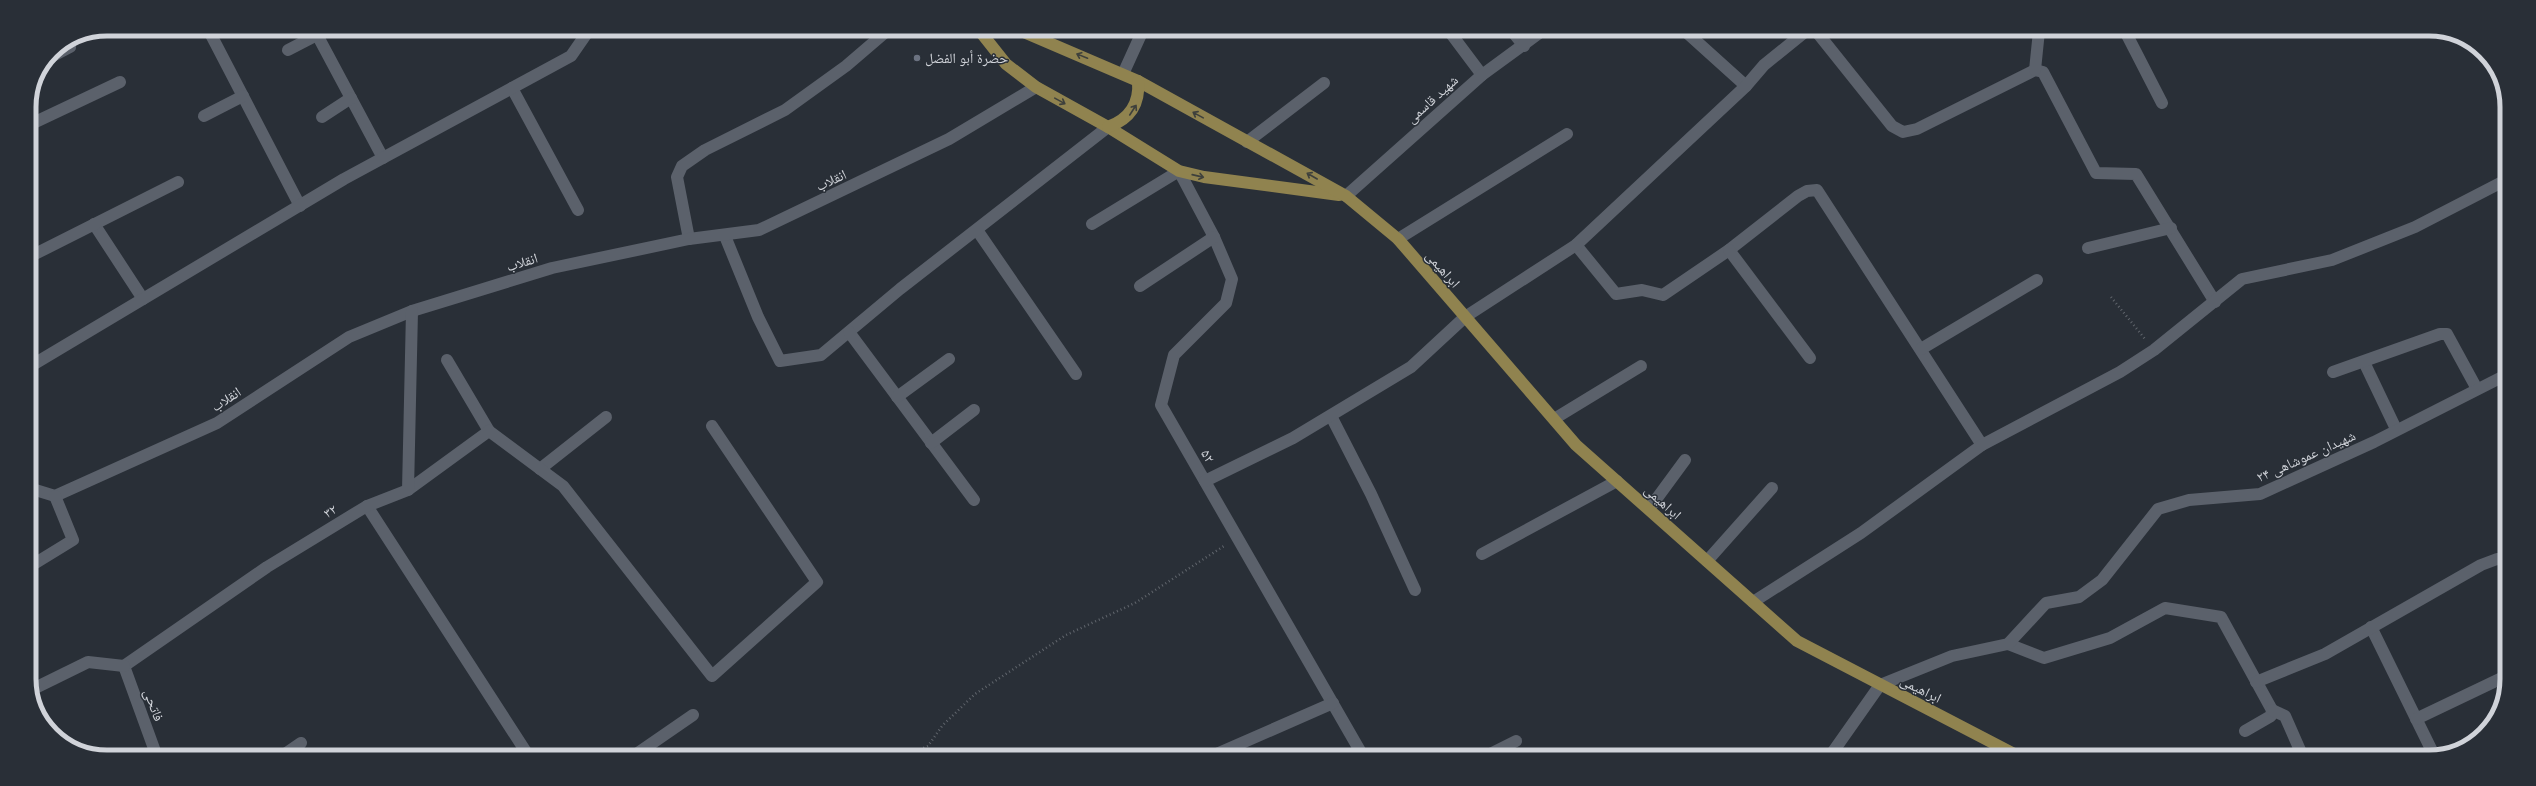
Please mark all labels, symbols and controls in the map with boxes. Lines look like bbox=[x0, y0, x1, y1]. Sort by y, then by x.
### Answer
place label: حضرة أبو الفضل bbox=[925, 49, 1008, 67]
one-way arrow bbox=[1076, 52, 1088, 60]
marker: حضرة أبو الفضل bbox=[912, 53, 922, 63]
street label: شهید قاسمی bbox=[1402, 71, 1462, 127]
one-way arrow bbox=[1054, 97, 1066, 105]
one-way arrow bbox=[1129, 104, 1137, 116]
one-way arrow bbox=[1192, 110, 1204, 118]
street label: انقلاب bbox=[813, 165, 849, 195]
one-way arrow bbox=[1191, 172, 1204, 180]
one-way arrow bbox=[1306, 172, 1318, 180]
street label: ابراهیمی bbox=[1422, 247, 1464, 291]
street label: انقلاب bbox=[504, 249, 540, 275]
street label: انقلاب bbox=[208, 383, 244, 415]
street label: ۲۴ شهیدان عموشاهی bbox=[2254, 426, 2358, 486]
street label: ۵۲ bbox=[1197, 446, 1219, 466]
street label: ابراهیمی bbox=[1641, 481, 1685, 523]
street label: ۳۲ bbox=[320, 500, 340, 522]
street label: ابراهیمی bbox=[1897, 671, 1945, 707]
street label: فاتحی bbox=[140, 686, 168, 724]

